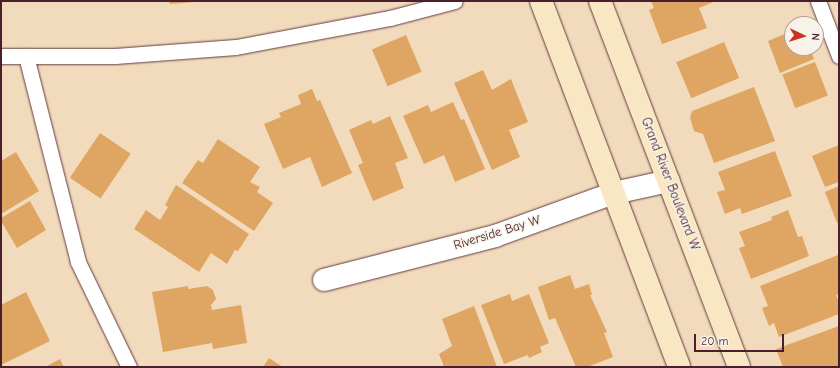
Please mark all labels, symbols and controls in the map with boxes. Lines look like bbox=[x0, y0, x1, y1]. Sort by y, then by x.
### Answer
north arrow bbox=[784, 16, 824, 56]
text: N bbox=[809, 33, 822, 41]
street label: Grand River Boulevard W bbox=[637, 115, 703, 253]
street label: Riverside Bay W bbox=[452, 212, 542, 254]
scale bar bbox=[696, 326, 786, 352]
text: 20 m bbox=[701, 334, 729, 348]

